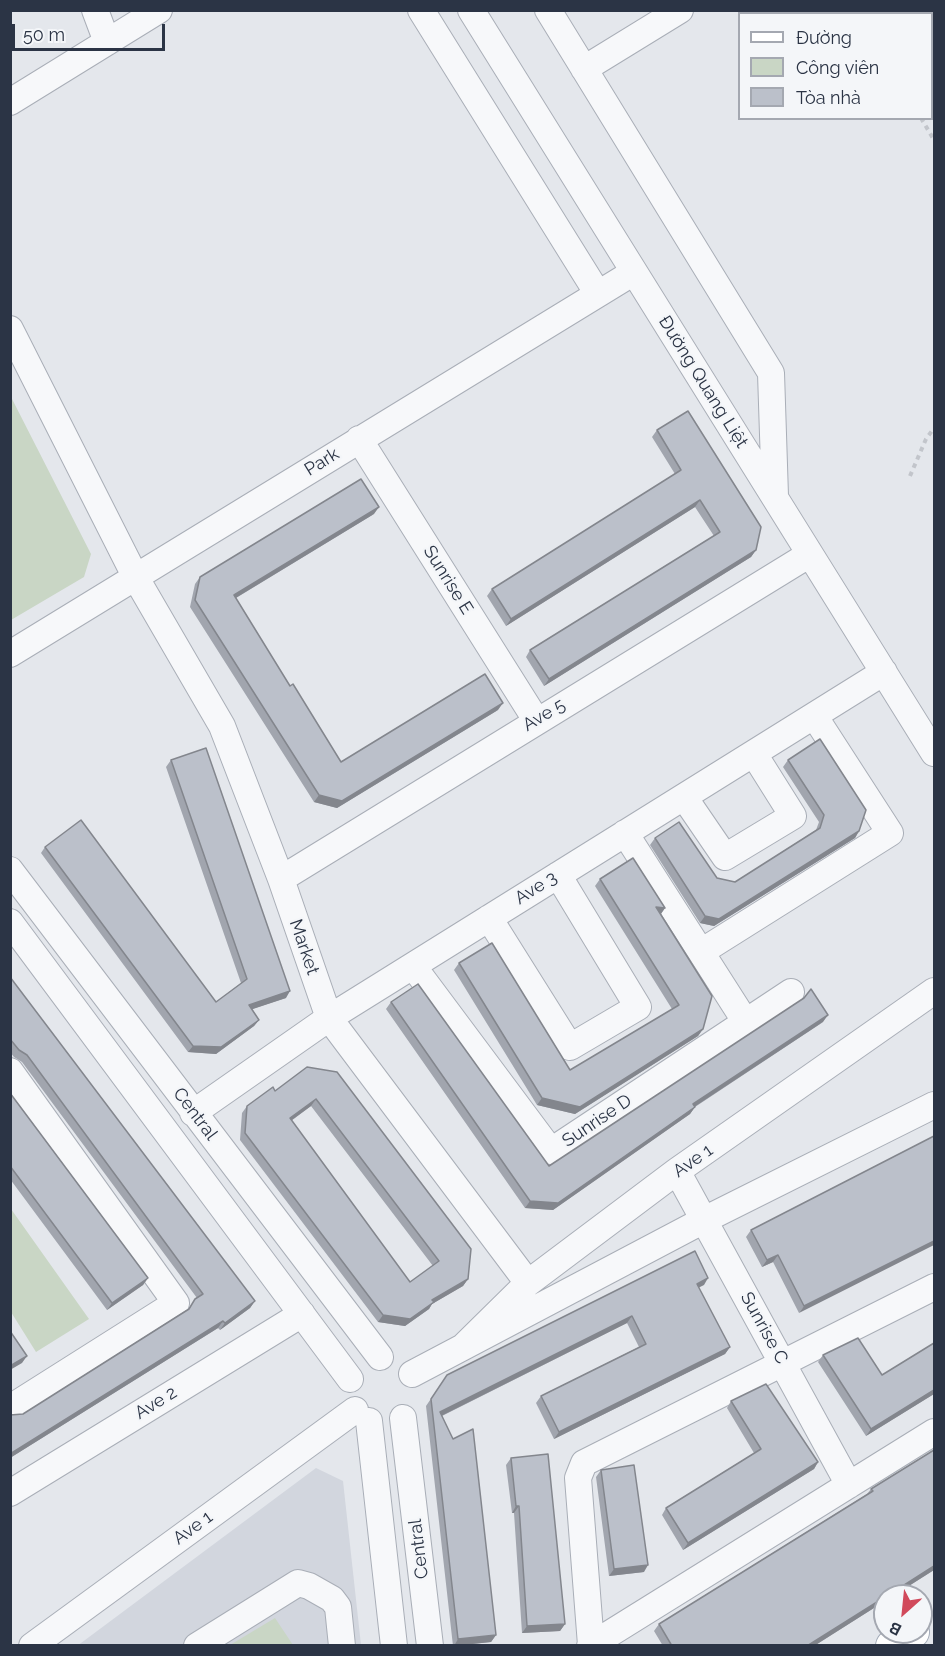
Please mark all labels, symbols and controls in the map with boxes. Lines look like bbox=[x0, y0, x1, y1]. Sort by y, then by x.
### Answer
scale bar bbox=[15, 12, 168, 50]
legend bbox=[738, 12, 933, 120]
text: 50 m bbox=[23, 24, 65, 45]
text: Đường bbox=[796, 27, 852, 48]
text: Công viên bbox=[796, 57, 879, 78]
text: Tòa nhà bbox=[796, 87, 861, 108]
street label: Đường Quang Liệt bbox=[654, 312, 752, 452]
street label: Park bbox=[301, 443, 343, 481]
street label: Sunrise E bbox=[418, 542, 478, 618]
street label: Ave 5 bbox=[519, 694, 569, 736]
street label: Ave 3 bbox=[511, 867, 561, 909]
street label: Market bbox=[284, 916, 324, 978]
street label: Central bbox=[168, 1083, 222, 1145]
street label: Sunrise D bbox=[558, 1090, 636, 1152]
street label: Ave 1 bbox=[669, 1140, 717, 1182]
street label: Sunrise C bbox=[736, 1288, 792, 1368]
street label: Ave 2 bbox=[131, 1382, 181, 1424]
street label: Ave 1 bbox=[169, 1506, 217, 1550]
street label: Central bbox=[405, 1518, 433, 1580]
north arrow bbox=[873, 1584, 933, 1644]
text: B bbox=[886, 1618, 905, 1640]

